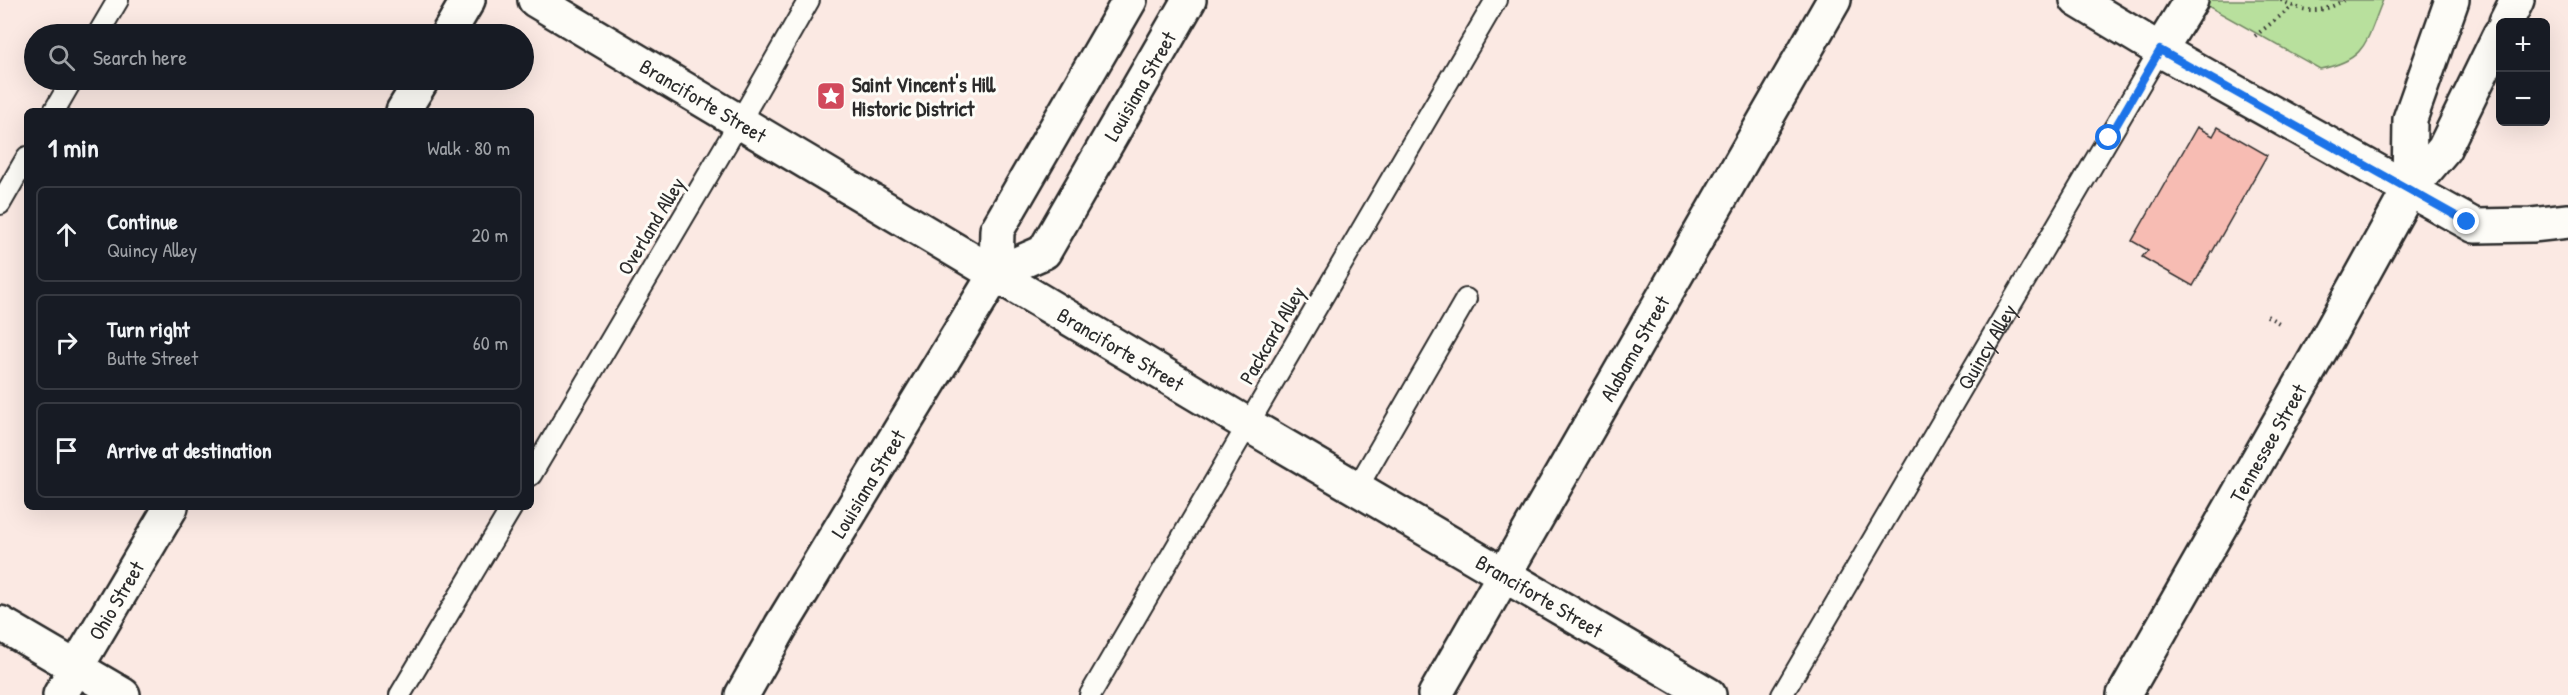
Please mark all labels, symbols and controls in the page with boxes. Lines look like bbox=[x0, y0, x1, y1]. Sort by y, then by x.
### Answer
map controls bbox=[2496, 18, 2550, 126]
button: + bbox=[2496, 18, 2550, 72]
search box bbox=[24, 24, 534, 90]
street label: Louisiana Street bbox=[1097, 25, 1183, 146]
icon: search bbox=[45, 41, 78, 74]
text: Search here bbox=[93, 42, 187, 72]
street label: Branciforte Street bbox=[635, 51, 773, 150]
place label: Saint Vincent's Hill Historic District bbox=[852, 70, 996, 123]
button: − bbox=[2496, 72, 2550, 126]
place icon: Saint Vincent's Hill Historic District bbox=[815, 80, 847, 112]
route start bbox=[2095, 124, 2121, 150]
text: 1 min bbox=[48, 130, 99, 165]
text: Walk · 80 m bbox=[427, 134, 510, 161]
street label: Overland Alley bbox=[610, 172, 692, 280]
text: Continue bbox=[107, 206, 178, 236]
route end bbox=[2453, 208, 2479, 234]
icon: ahead bbox=[50, 218, 83, 251]
text: 20 m bbox=[471, 221, 508, 248]
text: Quincy Alley bbox=[107, 236, 197, 263]
street label: Packcard Alley bbox=[1232, 280, 1312, 390]
street label: Alabama Street bbox=[1592, 289, 1676, 406]
street label: Quincy Alley bbox=[1950, 298, 2023, 395]
street label: Branciforte Street bbox=[1052, 300, 1190, 398]
text: Turn right bbox=[107, 314, 190, 344]
icon: right bbox=[50, 326, 83, 359]
text: 60 m bbox=[473, 329, 508, 356]
text: Butte Street bbox=[107, 344, 198, 371]
street label: Tennessee Street bbox=[2222, 378, 2313, 508]
street label: Louisiana Street bbox=[824, 423, 912, 543]
icon: arrive bbox=[50, 434, 83, 467]
text: Arrive at destination bbox=[107, 435, 272, 465]
street label: Branciforte Street bbox=[1471, 547, 1609, 645]
street label: Ohio Street bbox=[81, 555, 151, 645]

